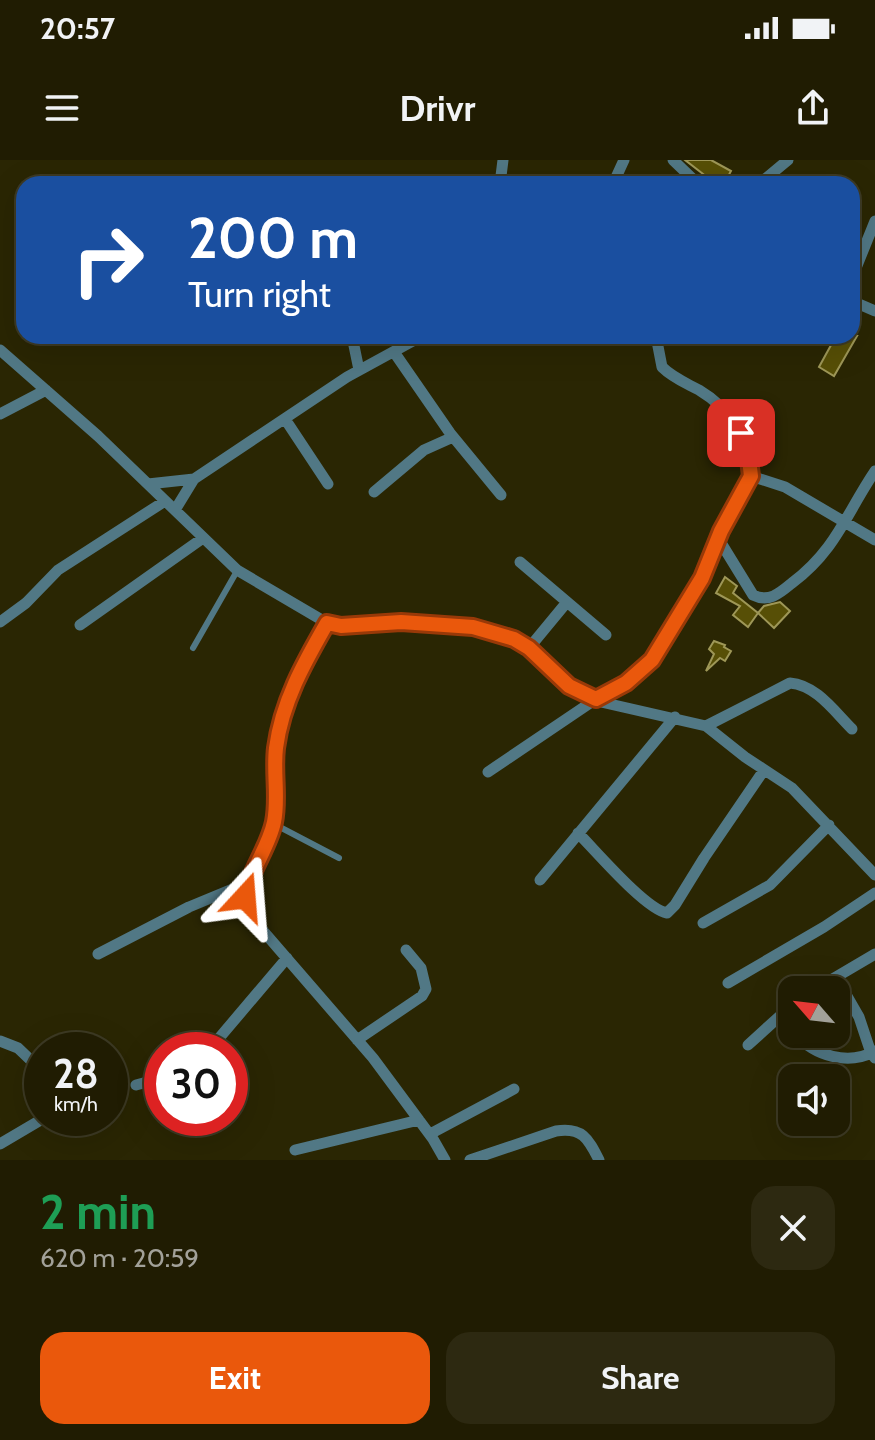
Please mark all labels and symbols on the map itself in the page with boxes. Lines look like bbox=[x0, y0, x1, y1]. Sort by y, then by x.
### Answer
pin bbox=[707, 399, 775, 467]
position arrow bbox=[203, 855, 287, 939]
north arrow bbox=[778, 976, 850, 1048]
speed limit sign: 30 bbox=[144, 1032, 248, 1136]

